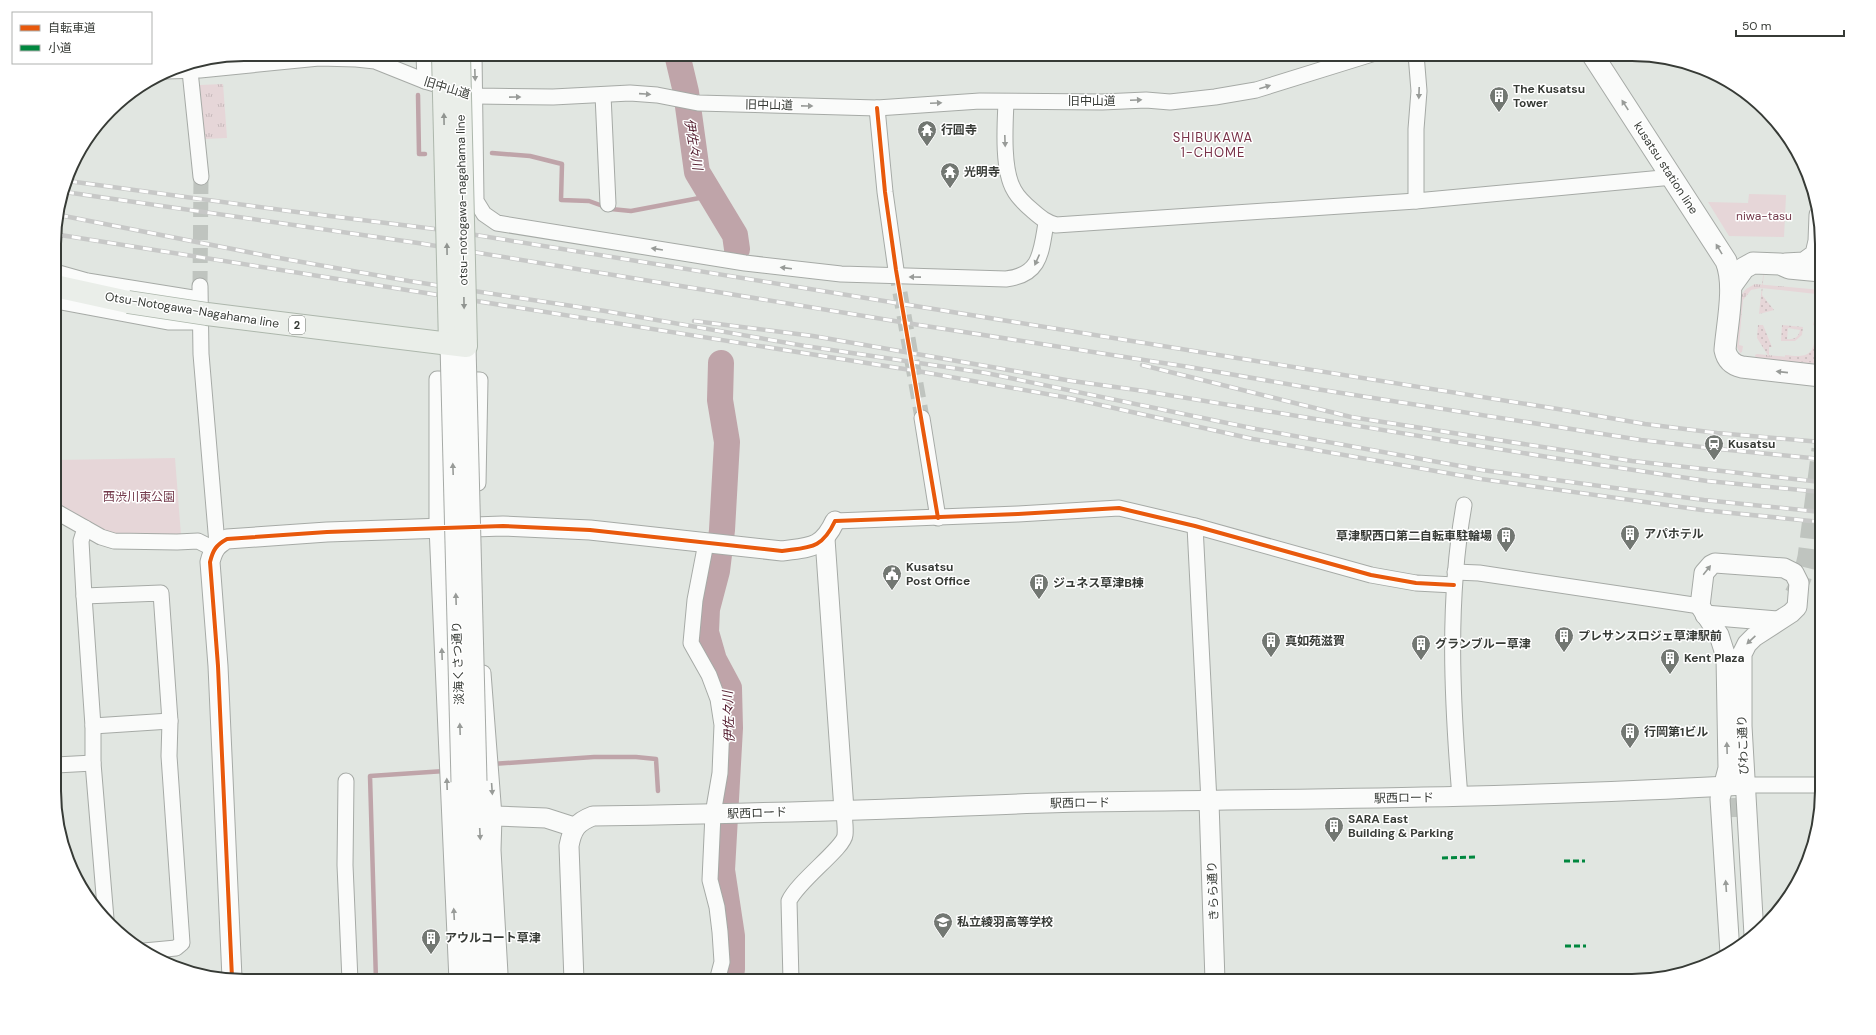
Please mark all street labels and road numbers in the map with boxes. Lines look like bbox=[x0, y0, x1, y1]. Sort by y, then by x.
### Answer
street label: 旧中山道 bbox=[422, 73, 472, 103]
street label: 旧中山道 bbox=[1068, 93, 1116, 109]
street label: 旧中山道 bbox=[745, 97, 793, 113]
street label: otsu-notogawa-nagahama line bbox=[453, 114, 471, 286]
street label: kusatsu station line bbox=[1630, 119, 1702, 217]
street label: Otsu-Notogawa-Nagahama line bbox=[104, 288, 280, 332]
road number: 2 bbox=[289, 316, 305, 334]
street label: 淡海くさつ通り bbox=[449, 621, 467, 705]
street label: びわこ通り bbox=[1734, 715, 1752, 775]
street label: 駅西ロード bbox=[1374, 789, 1434, 807]
street label: 駅西ロード bbox=[1050, 794, 1110, 812]
street label: 駅西ロード bbox=[727, 804, 787, 822]
street label: きらら通り bbox=[1204, 861, 1222, 921]

